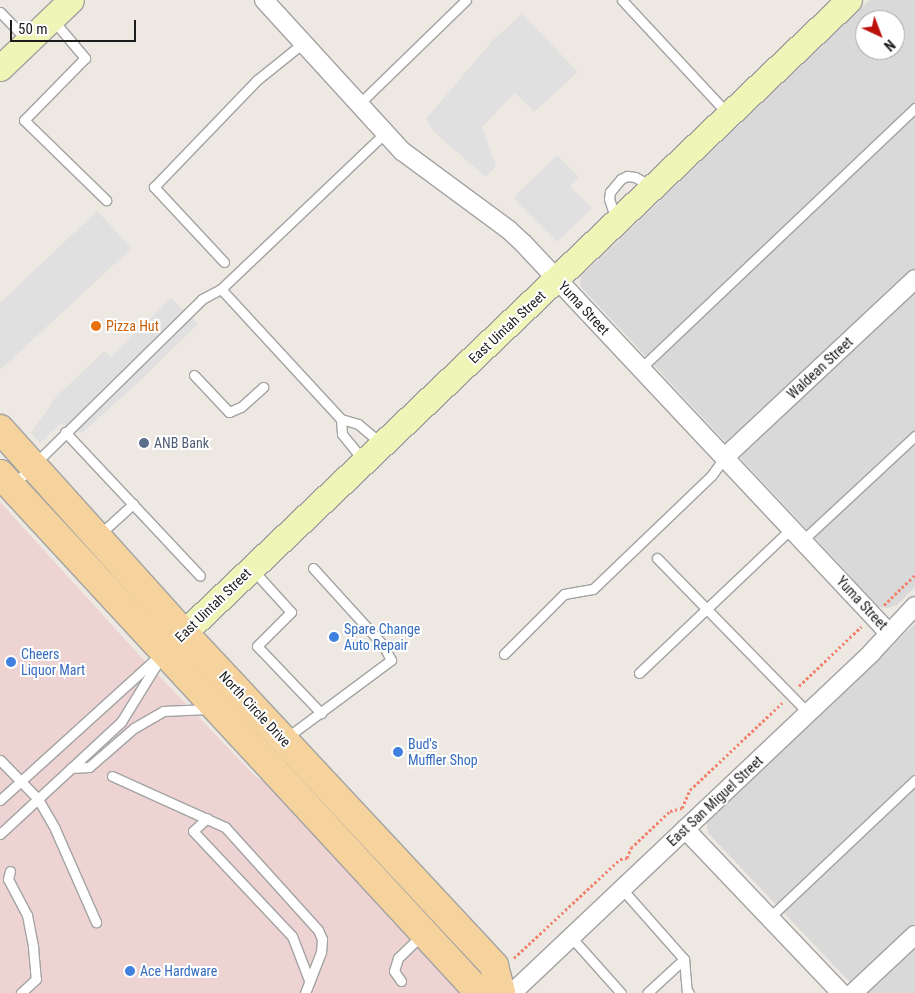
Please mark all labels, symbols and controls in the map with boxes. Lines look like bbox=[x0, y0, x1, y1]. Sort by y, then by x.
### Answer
scale bar bbox=[12, 10, 139, 42]
north arrow bbox=[855, 10, 905, 60]
text: 50 m bbox=[18, 20, 48, 38]
text: N bbox=[881, 36, 898, 54]
street label: Yuma Street bbox=[555, 278, 613, 338]
street label: East Uintah Street bbox=[465, 287, 549, 367]
place label: Pizza Hut bbox=[106, 318, 159, 334]
marker: Pizza Hut bbox=[90, 320, 102, 332]
street label: Waldean Street bbox=[784, 333, 856, 403]
place label: ANB Bank bbox=[154, 435, 209, 451]
marker: ANB Bank bbox=[138, 437, 150, 449]
street label: East Uintah Street bbox=[172, 565, 254, 645]
street label: Yuma Street bbox=[833, 573, 891, 633]
place label: Spare Change Auto Repair bbox=[344, 621, 420, 654]
marker: Spare Change Auto Repair bbox=[328, 631, 340, 643]
place label: Cheers Liquor Mart bbox=[21, 646, 85, 679]
marker: Cheers Liquor Mart bbox=[5, 656, 17, 668]
street label: North Circle Drive bbox=[216, 668, 294, 750]
place label: Bud's Muffler Shop bbox=[408, 736, 478, 769]
marker: Bud's Muffler Shop bbox=[392, 746, 404, 758]
street label: East San Miguel Street bbox=[664, 752, 766, 850]
place label: Ace Hardware bbox=[140, 963, 217, 979]
marker: Ace Hardware bbox=[124, 965, 136, 977]

